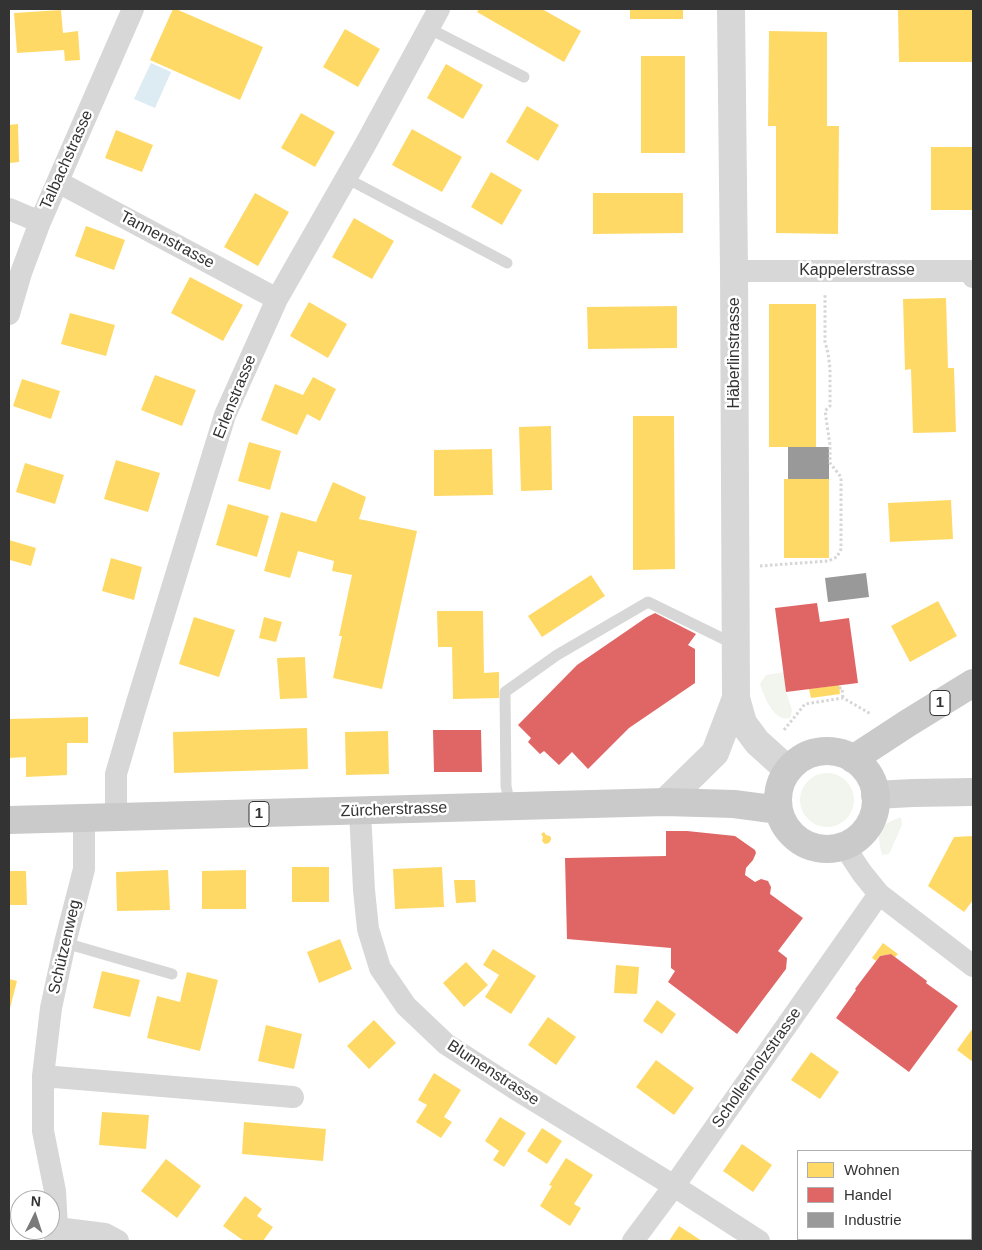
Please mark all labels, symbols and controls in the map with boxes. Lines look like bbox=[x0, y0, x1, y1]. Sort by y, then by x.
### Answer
street label: Talbachstrasse bbox=[37, 107, 97, 213]
street label: Tannenstrasse bbox=[117, 207, 217, 273]
street label: Kappelerstrasse bbox=[799, 261, 915, 281]
street label: Häberlinstrasse bbox=[725, 297, 745, 409]
street label: Erlenstrasse bbox=[209, 352, 261, 442]
road number: 1 bbox=[930, 690, 950, 716]
street label: Zürcherstrasse bbox=[340, 799, 448, 821]
road number: 1 bbox=[249, 802, 269, 826]
street label: Schützenweg bbox=[45, 898, 85, 996]
street label: Schollenholzstrasse bbox=[708, 1004, 806, 1132]
street label: Blumenstrasse bbox=[443, 1036, 543, 1110]
legend bbox=[797, 1150, 972, 1240]
text: Wohnen bbox=[844, 1161, 900, 1178]
text: Handel bbox=[844, 1186, 892, 1203]
north arrow bbox=[10, 1190, 60, 1240]
text: N bbox=[30, 1193, 42, 1209]
text: Industrie bbox=[844, 1211, 902, 1228]

